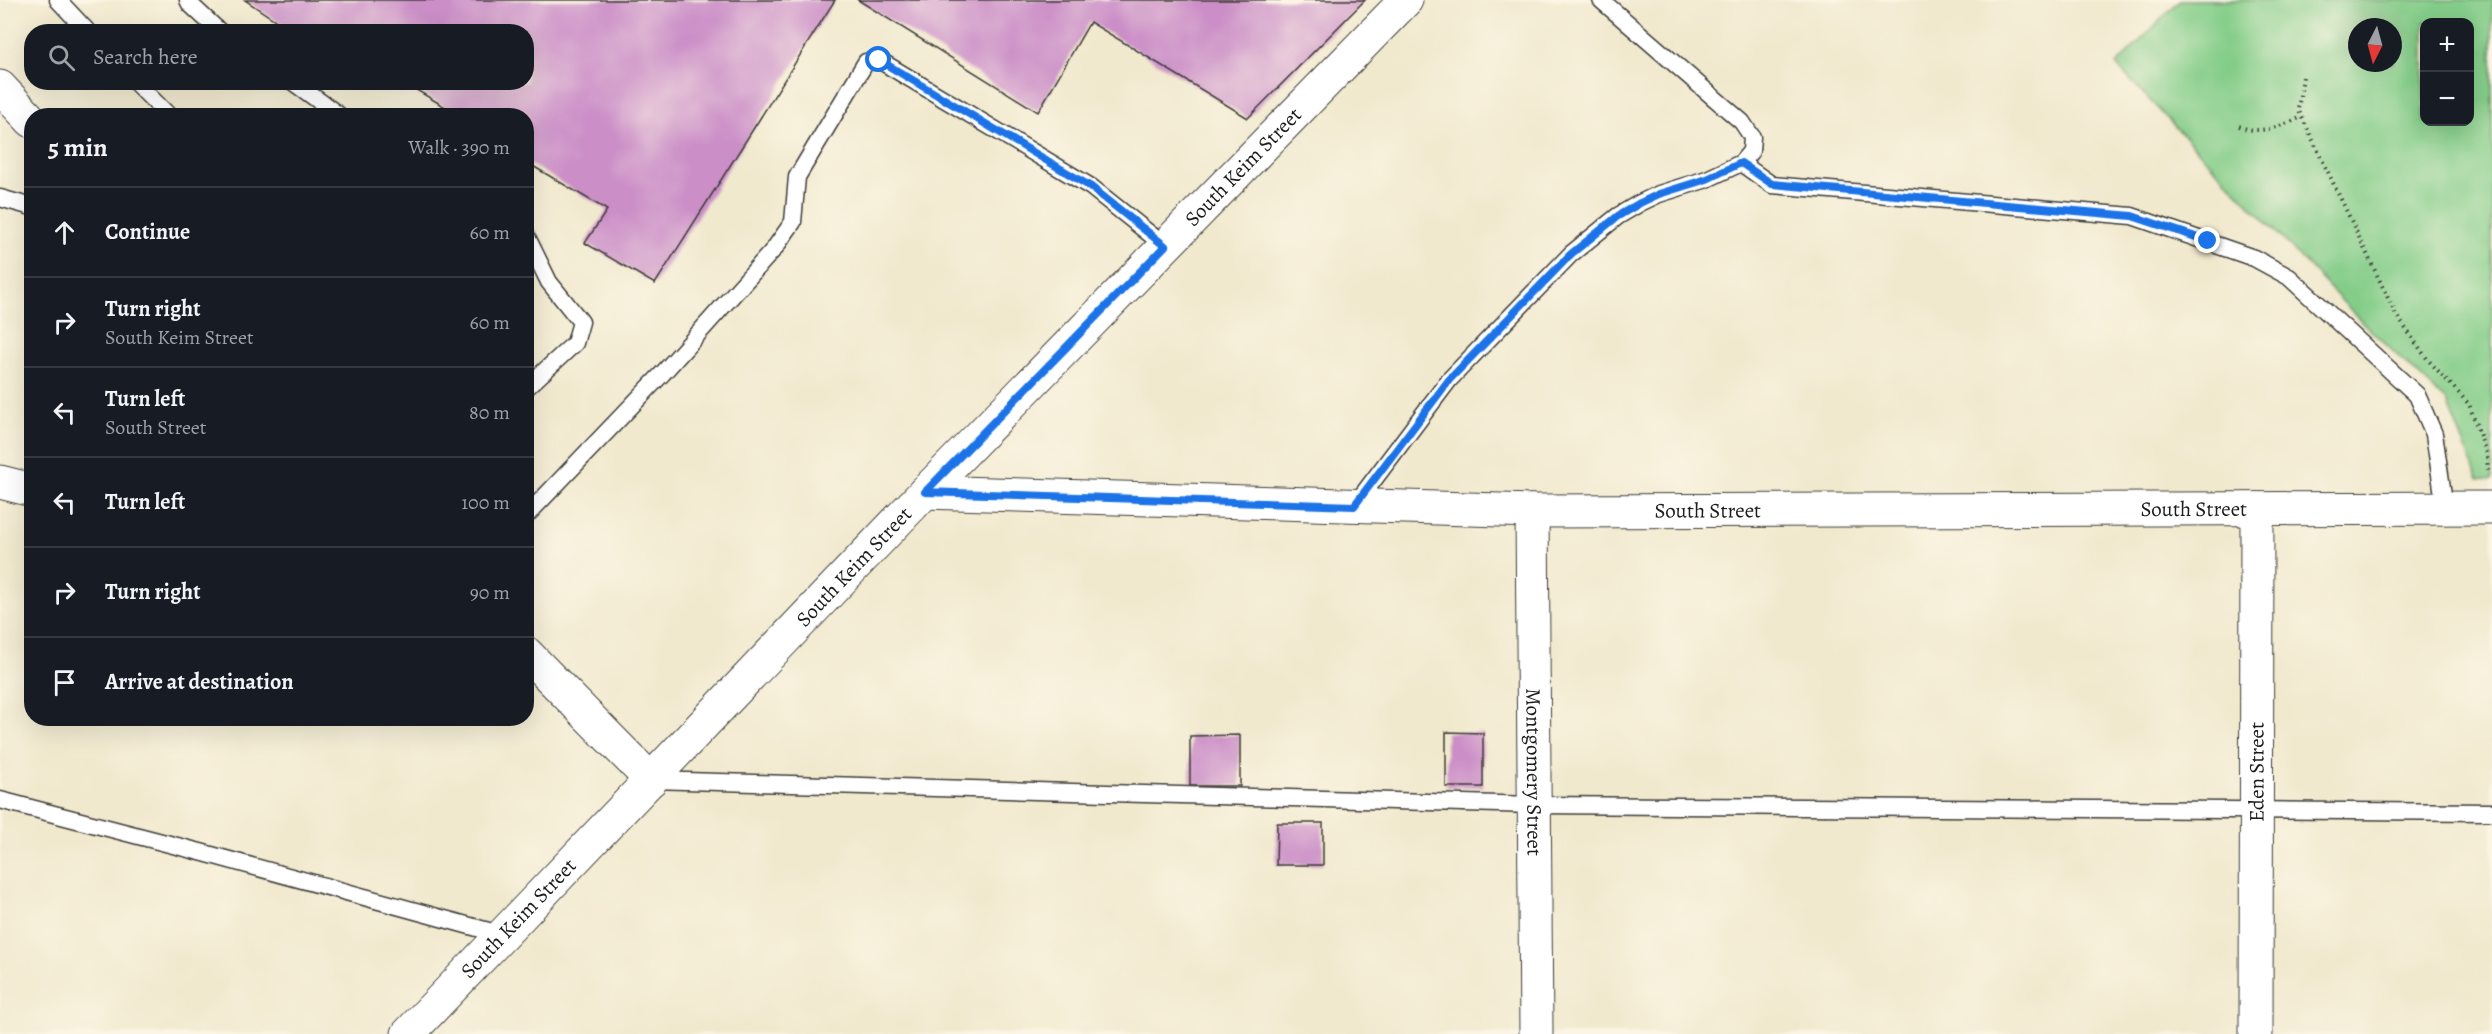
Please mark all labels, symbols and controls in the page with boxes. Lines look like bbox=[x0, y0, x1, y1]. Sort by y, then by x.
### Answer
north arrow bbox=[2348, 18, 2402, 72]
map controls bbox=[2420, 18, 2474, 126]
button: + bbox=[2420, 18, 2474, 72]
search box bbox=[24, 24, 534, 90]
icon: search bbox=[45, 41, 78, 74]
text: Search here bbox=[93, 42, 198, 72]
route start bbox=[865, 46, 891, 72]
button: − bbox=[2420, 72, 2474, 126]
street label: South Keim Street bbox=[1178, 101, 1308, 232]
text: 5 min bbox=[48, 130, 108, 165]
text: Walk · 390 m bbox=[408, 134, 510, 161]
icon: ahead bbox=[48, 216, 81, 249]
text: Continue bbox=[105, 217, 190, 247]
text: 60 m bbox=[470, 219, 510, 246]
route end bbox=[2194, 227, 2220, 253]
text: Turn right bbox=[105, 294, 201, 324]
icon: right bbox=[48, 306, 81, 339]
text: 60 m bbox=[470, 309, 510, 336]
text: South Keim Street bbox=[105, 324, 254, 351]
text: Turn left bbox=[105, 384, 185, 414]
icon: left bbox=[48, 396, 81, 429]
text: 80 m bbox=[469, 399, 510, 426]
text: South Street bbox=[105, 414, 206, 441]
icon: left bbox=[48, 486, 81, 519]
text: Turn left bbox=[105, 487, 185, 517]
text: 100 m bbox=[461, 489, 510, 516]
street label: South Street bbox=[2140, 495, 2247, 523]
street label: South Street bbox=[1654, 496, 1761, 525]
street label: South Keim Street bbox=[790, 500, 918, 633]
icon: right bbox=[48, 576, 81, 609]
text: Turn right bbox=[105, 577, 201, 607]
text: 90 m bbox=[470, 579, 510, 606]
icon: arrive bbox=[48, 666, 81, 699]
text: Arrive at destination bbox=[105, 667, 294, 697]
street label: Montgomery Street bbox=[1519, 688, 1549, 856]
street label: Eden Street bbox=[2242, 722, 2271, 822]
street label: South Keim Street bbox=[454, 852, 583, 984]

